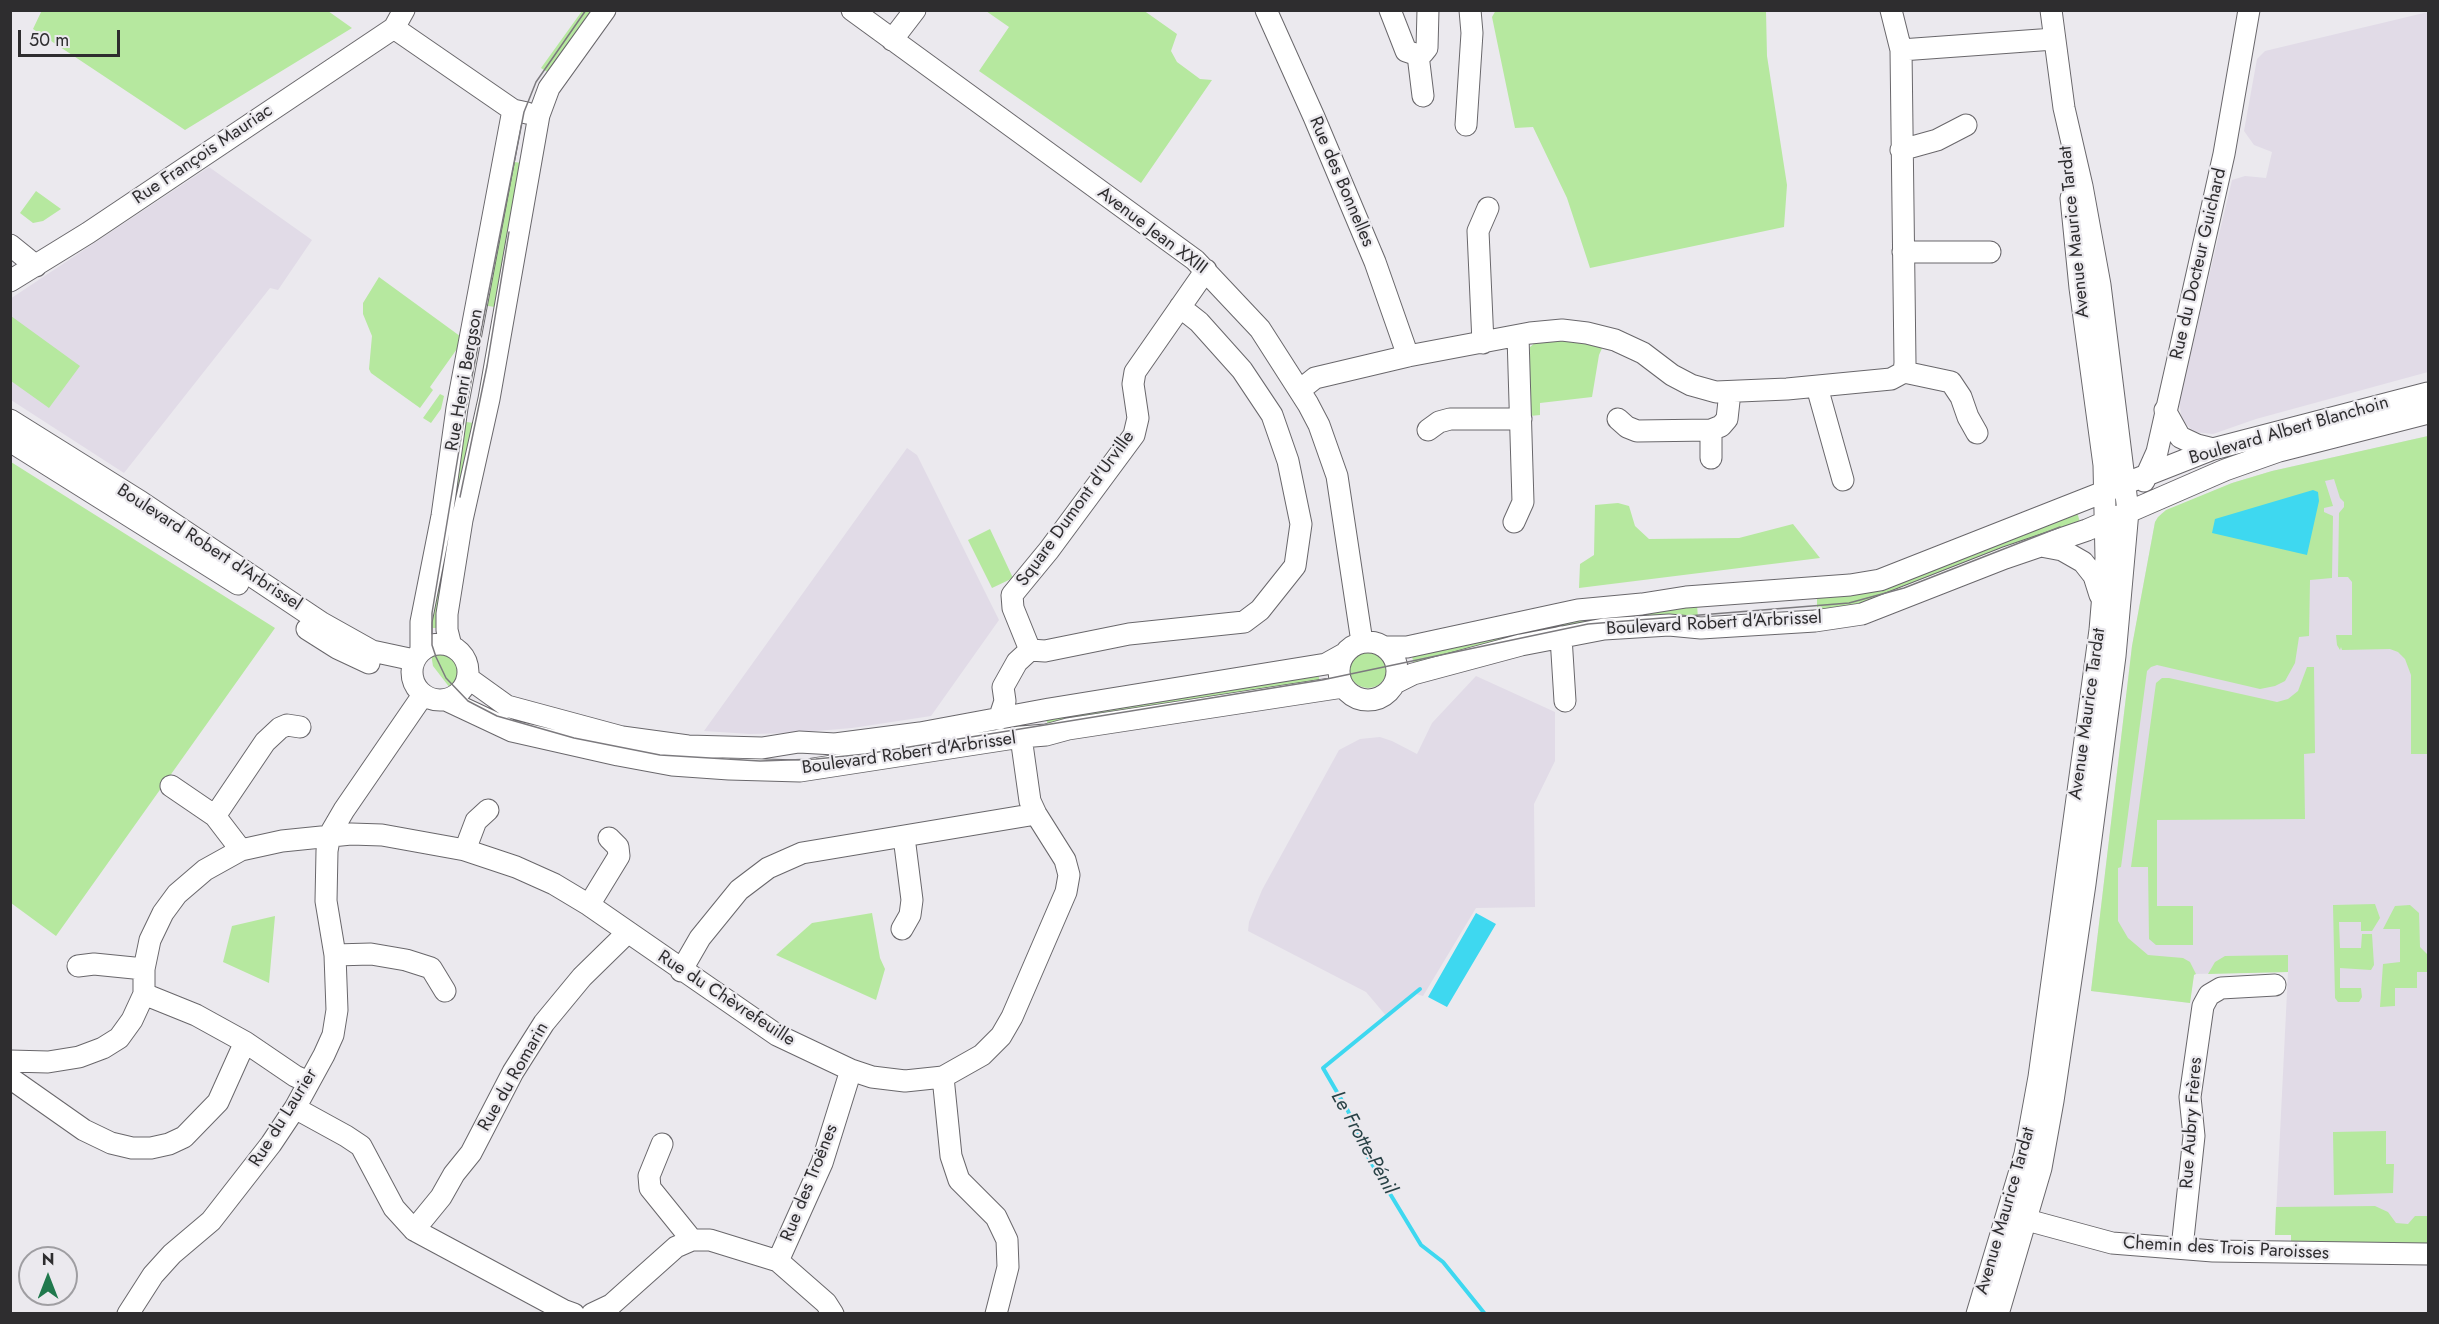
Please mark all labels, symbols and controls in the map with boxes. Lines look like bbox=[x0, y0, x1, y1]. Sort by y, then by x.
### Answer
scale bar bbox=[21, 18, 123, 56]
text: 50 m bbox=[29, 27, 69, 53]
street label: Rue François Mauriac bbox=[129, 100, 277, 210]
street label: Rue des Bonnelles bbox=[1304, 114, 1378, 250]
street label: Avenue Maurice Tardat bbox=[2055, 145, 2095, 319]
street label: Rue du Docteur Guichard bbox=[2166, 166, 2232, 362]
street label: Avenue Jean XXIII bbox=[1093, 183, 1211, 279]
street label: Rue Henri Bergson bbox=[442, 307, 488, 453]
street label: Boulevard Albert Blanchoin bbox=[2187, 392, 2391, 470]
street label: Square Dumont d'Urville bbox=[1012, 427, 1140, 591]
street label: Boulevard Robert d'Arbrissel bbox=[113, 480, 305, 616]
street label: Boulevard Robert d'Arbrissel bbox=[1606, 608, 1822, 640]
street label: Avenue Maurice Tardat bbox=[2065, 627, 2111, 801]
street label: Boulevard Robert d'Arbrissel bbox=[801, 728, 1017, 780]
street label: Rue du Chèvrefeuille bbox=[653, 947, 799, 1051]
street label: Rue du Romarin bbox=[474, 1019, 554, 1135]
street label: Rue Aubry Frères bbox=[2177, 1057, 2207, 1189]
street label: Rue du Laurier bbox=[245, 1065, 323, 1171]
water label: Le Frotte-Pénil bbox=[1325, 1087, 1401, 1199]
street label: Rue des Troënes bbox=[777, 1121, 843, 1245]
street label: Avenue Maurice Tardat bbox=[1972, 1125, 2040, 1297]
street label: Chemin des Trois Paroisses bbox=[2122, 1233, 2330, 1265]
north arrow bbox=[18, 1246, 78, 1306]
text: N bbox=[42, 1248, 54, 1271]

